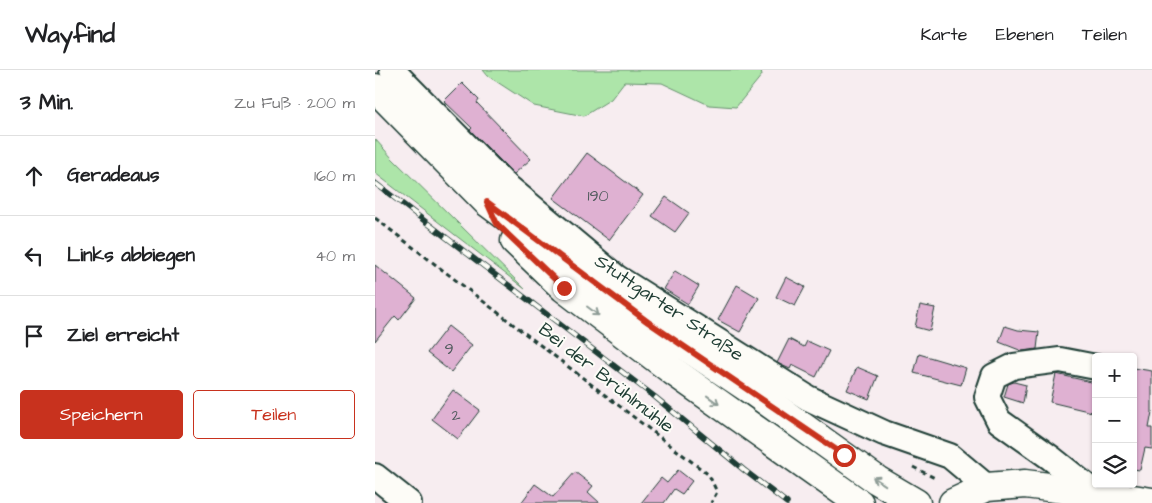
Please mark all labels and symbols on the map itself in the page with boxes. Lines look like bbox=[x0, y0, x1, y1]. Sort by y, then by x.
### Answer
house number: 190 bbox=[587, 185, 609, 207]
street label: Stuttgarter Straße bbox=[588, 248, 749, 369]
route end bbox=[553, 277, 576, 300]
one-way arrow bbox=[586, 305, 599, 316]
street label: Bei der Brühlmühle bbox=[532, 316, 680, 440]
house number: 9 bbox=[444, 338, 454, 360]
one-way arrow bbox=[706, 395, 720, 405]
house number: 2 bbox=[451, 404, 461, 426]
route start bbox=[833, 444, 856, 467]
one-way arrow bbox=[872, 476, 886, 486]

